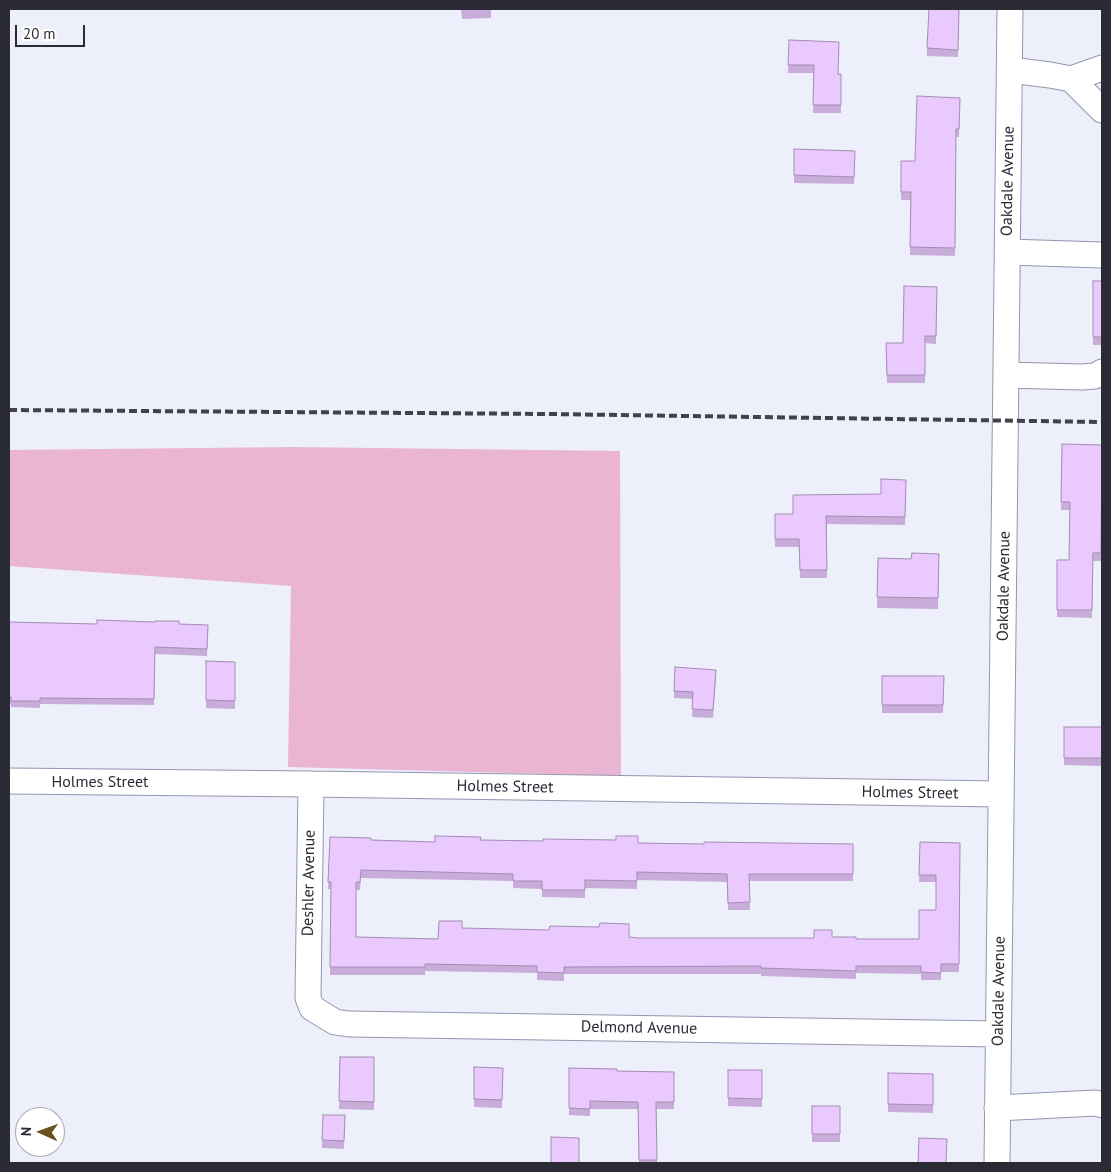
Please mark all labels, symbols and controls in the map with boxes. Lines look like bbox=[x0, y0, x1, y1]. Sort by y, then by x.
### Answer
scale bar bbox=[18, 15, 88, 47]
text: 20 m bbox=[23, 24, 56, 43]
street label: Oakdale Avenue bbox=[997, 126, 1019, 236]
street label: Oakdale Avenue bbox=[993, 531, 1015, 641]
street label: Holmes Street bbox=[52, 772, 148, 792]
street label: Holmes Street bbox=[456, 777, 554, 797]
street label: Holmes Street bbox=[861, 783, 959, 803]
street label: Deshler Avenue bbox=[298, 830, 320, 936]
street label: Oakdale Avenue bbox=[988, 936, 1010, 1046]
street label: Delmond Avenue bbox=[581, 1017, 697, 1039]
north arrow bbox=[15, 1107, 65, 1157]
text: N bbox=[17, 1127, 35, 1136]

